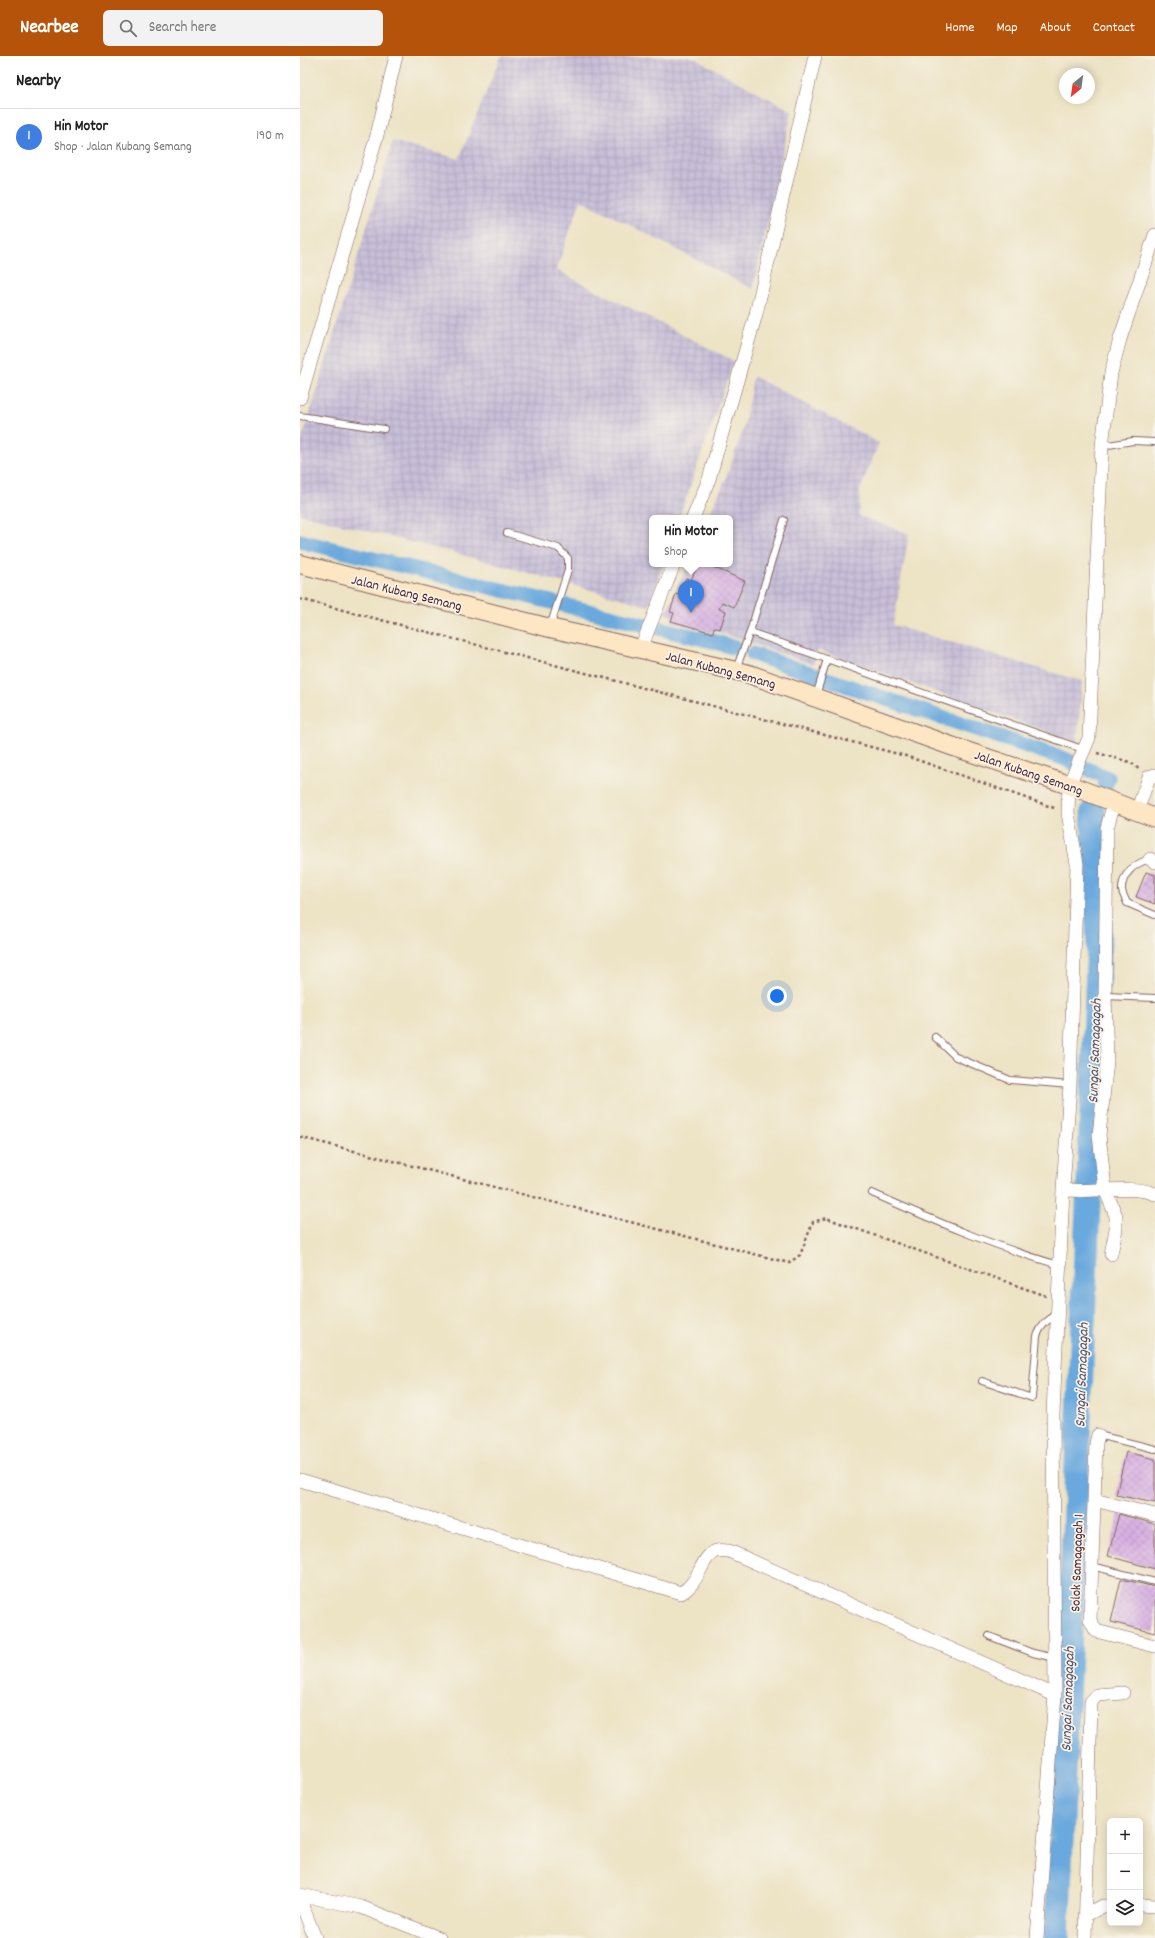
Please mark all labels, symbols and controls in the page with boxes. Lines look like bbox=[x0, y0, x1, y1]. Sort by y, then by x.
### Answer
search box bbox=[103, 10, 383, 46]
text: Nearbee bbox=[20, 15, 79, 42]
icon: search bbox=[117, 17, 139, 39]
text: Search here bbox=[149, 17, 216, 39]
text: Home bbox=[945, 18, 974, 38]
text: Map bbox=[996, 18, 1018, 38]
text: About bbox=[1040, 18, 1071, 38]
text: Contact bbox=[1093, 18, 1135, 38]
north arrow bbox=[1059, 68, 1095, 104]
text: Nearby bbox=[16, 70, 60, 94]
text: Hin Motor bbox=[54, 116, 108, 138]
text: 1 bbox=[28, 127, 30, 146]
text: 190 m bbox=[256, 127, 284, 146]
text: Shop · Jalan Kubang Semang bbox=[54, 138, 192, 157]
popup bbox=[649, 515, 733, 567]
text: Hin Motor bbox=[664, 521, 718, 543]
text: Shop bbox=[664, 543, 687, 562]
street label: Jalan Kubang Semang bbox=[349, 571, 464, 617]
pin: 1 bbox=[678, 580, 704, 613]
street label: Jalan Kubang Semang bbox=[663, 647, 778, 695]
street label: Jalan Kubang Semang bbox=[972, 746, 1085, 802]
your location bbox=[767, 986, 787, 1006]
water label: Sungai Samagagah bbox=[1083, 997, 1109, 1104]
water label: Sungai Samagagah bbox=[1070, 1321, 1096, 1428]
street label: Solok Samagagah 1 bbox=[1066, 1514, 1090, 1612]
water label: Sungai Samagagah bbox=[1056, 1645, 1082, 1752]
map controls bbox=[1107, 1818, 1143, 1926]
button: + bbox=[1107, 1818, 1143, 1854]
button: − bbox=[1107, 1854, 1143, 1890]
button: layers bbox=[1107, 1890, 1143, 1926]

